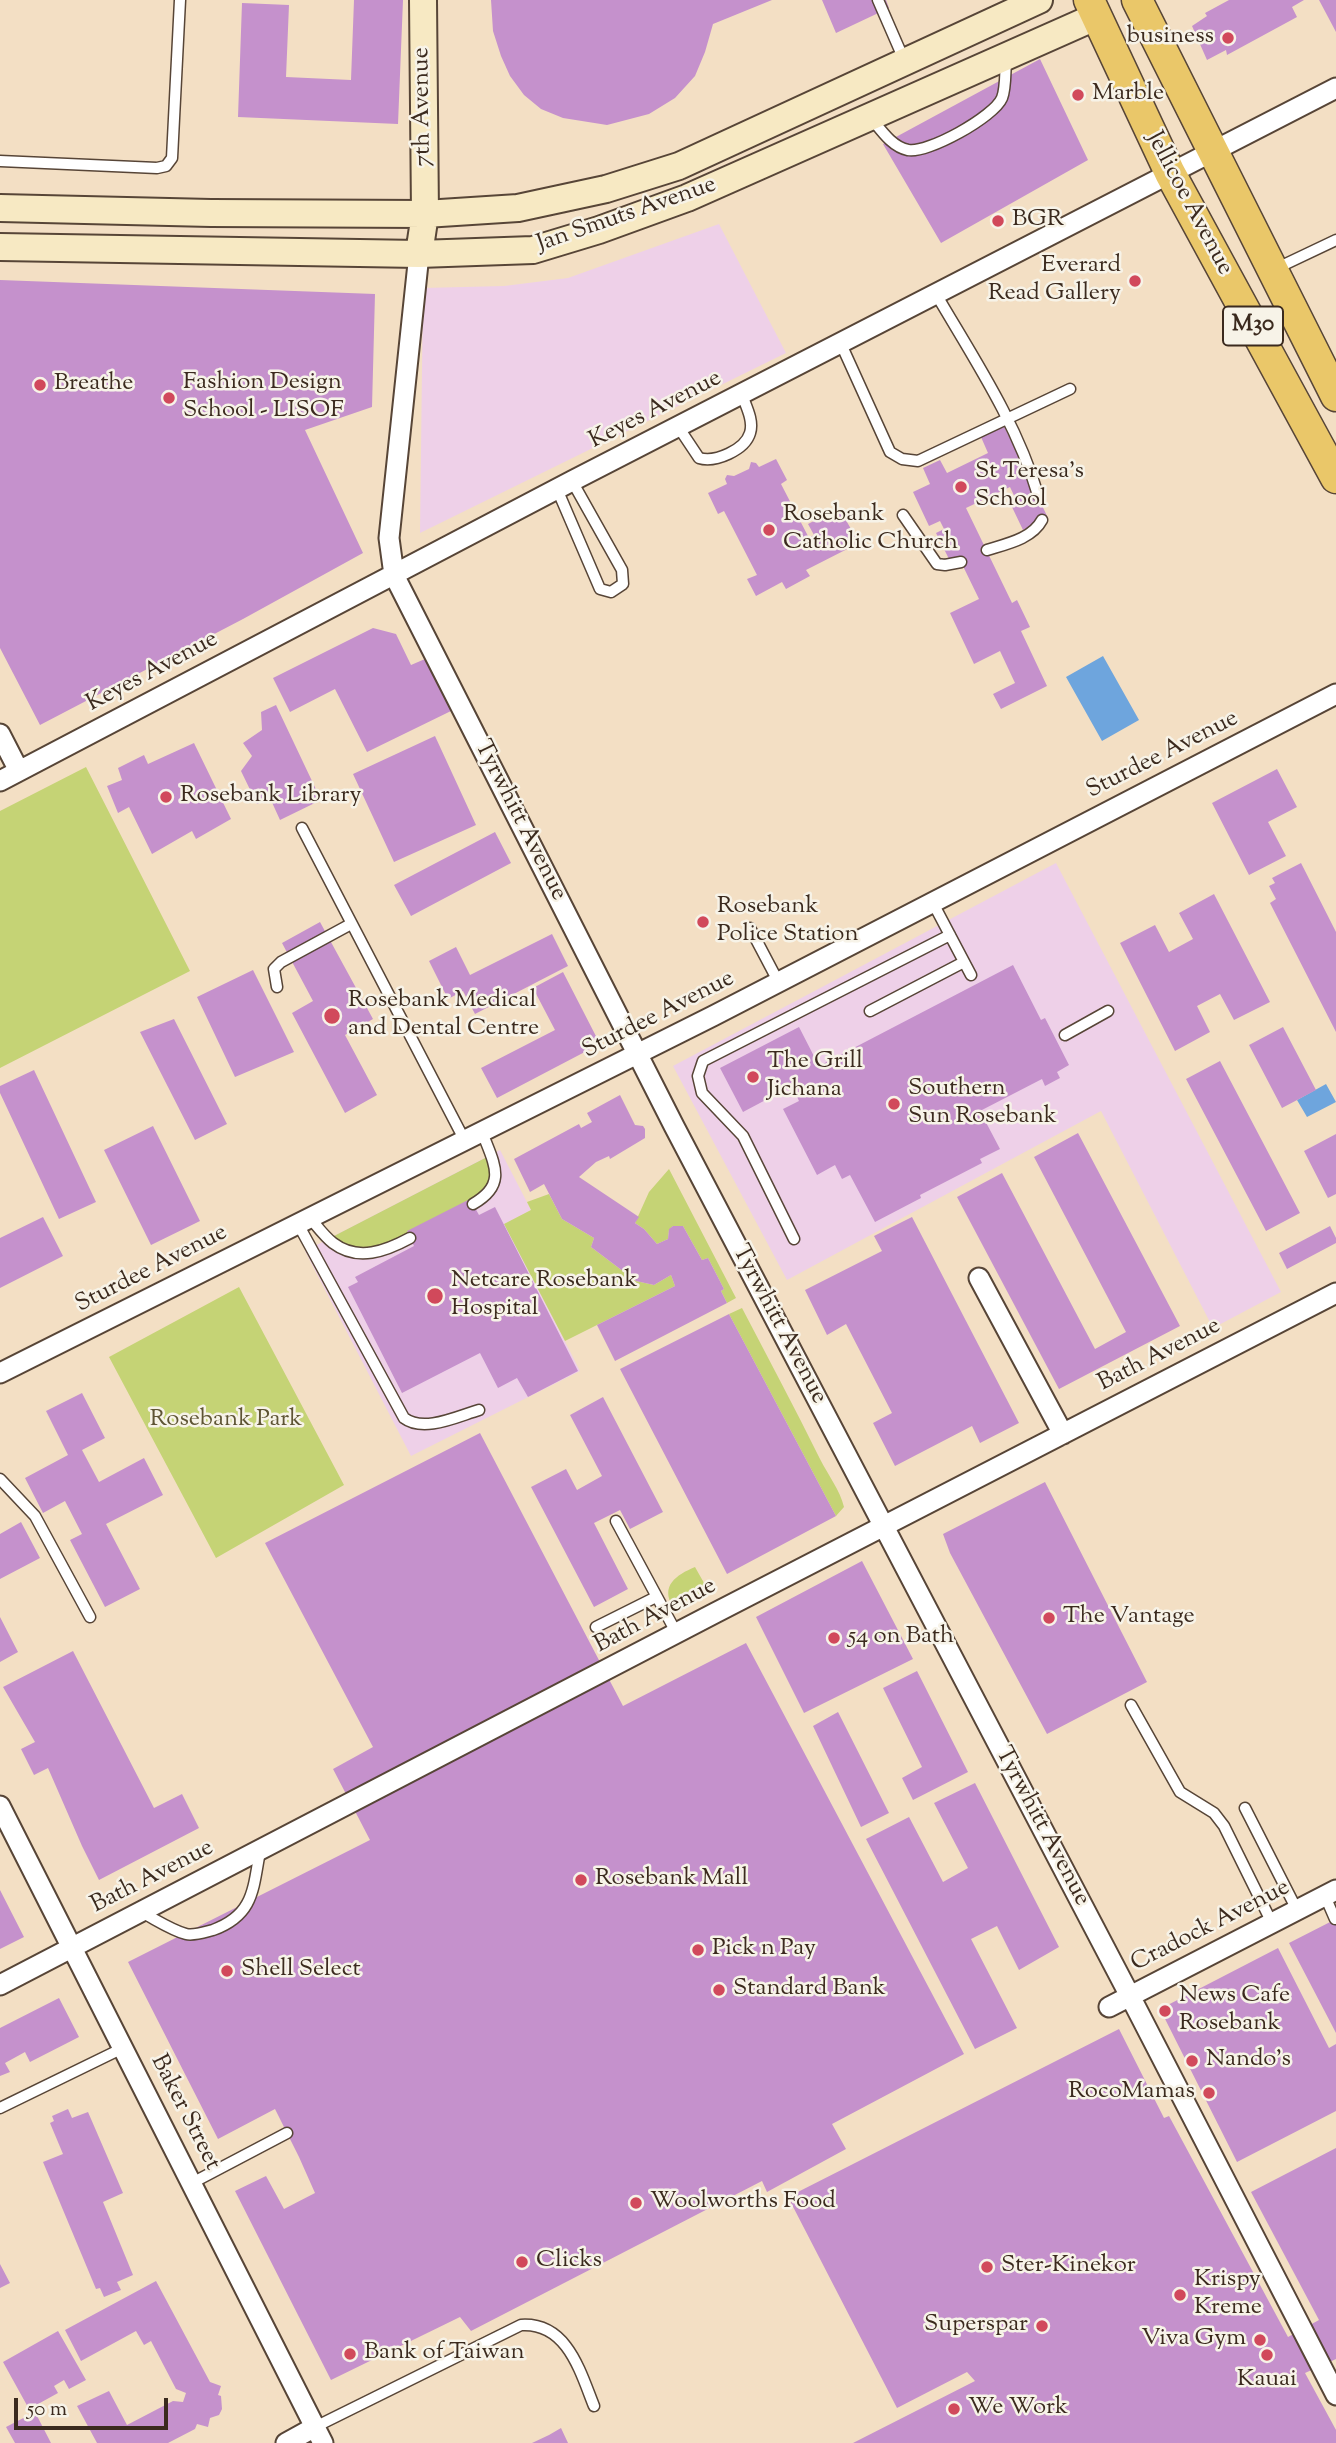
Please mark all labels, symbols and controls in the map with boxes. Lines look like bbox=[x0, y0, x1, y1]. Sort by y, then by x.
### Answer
place label: business bbox=[1127, 24, 1214, 52]
marker: business bbox=[1220, 30, 1236, 46]
street label: 7th Avenue bbox=[409, 47, 439, 167]
place label: Marble bbox=[1092, 81, 1164, 109]
marker: Marble bbox=[1070, 87, 1086, 103]
street label: Jellicoe Avenue bbox=[1138, 127, 1238, 281]
street label: Jan Smuts Avenue bbox=[533, 172, 721, 260]
place label: BGR bbox=[1012, 207, 1064, 235]
marker: BGR bbox=[990, 213, 1006, 229]
place label: Everard Read Gallery bbox=[988, 253, 1121, 309]
marker: Everard Read Gallery bbox=[1127, 273, 1143, 289]
road number: M30 bbox=[1223, 306, 1283, 346]
street label: Keyes Avenue bbox=[585, 365, 727, 457]
place label: Fashion Design School - LISOF bbox=[183, 370, 344, 426]
place label: Breathe bbox=[54, 371, 133, 399]
marker: Breathe bbox=[32, 377, 48, 393]
marker: Fashion Design School - LISOF bbox=[161, 390, 177, 406]
place label: St Teresa's School bbox=[975, 459, 1084, 515]
marker: St Teresa's School bbox=[953, 479, 969, 495]
place label: Rosebank Catholic Church bbox=[783, 502, 958, 558]
marker: Rosebank Catholic Church bbox=[761, 522, 777, 538]
street label: Keyes Avenue bbox=[82, 626, 224, 720]
street label: Sturdee Avenue bbox=[1082, 705, 1244, 807]
street label: Tyrwhitt Avenue bbox=[466, 736, 572, 906]
place label: Rosebank Library bbox=[180, 783, 361, 811]
marker: Rosebank Library bbox=[158, 789, 174, 805]
place label: Rosebank Police Station bbox=[717, 894, 859, 950]
marker: Rosebank Police Station bbox=[695, 914, 711, 930]
street label: Sturdee Avenue bbox=[578, 965, 740, 1067]
place label: Rosebank Medical and Dental Centre bbox=[348, 988, 539, 1044]
marker: Rosebank Medical and Dental Centre bbox=[322, 1006, 342, 1026]
place label: The Grill Jichana bbox=[767, 1049, 863, 1105]
marker: The Grill Jichana bbox=[745, 1069, 761, 1085]
place label: Southern Sun Rosebank bbox=[908, 1076, 1057, 1132]
marker: Southern Sun Rosebank bbox=[886, 1096, 902, 1112]
street label: Sturdee Avenue bbox=[71, 1219, 233, 1321]
street label: Tyrwhitt Avenue bbox=[724, 1241, 832, 1409]
place label: Netcare Rosebank Hospital bbox=[451, 1268, 637, 1324]
marker: Netcare Rosebank Hospital bbox=[425, 1286, 445, 1306]
street label: Bath Avenue bbox=[1094, 1313, 1226, 1399]
park label: Rosebank Park bbox=[150, 1407, 302, 1435]
street label: Bath Avenue bbox=[590, 1573, 722, 1661]
place label: The Vantage bbox=[1063, 1604, 1195, 1632]
marker: The Vantage bbox=[1041, 1610, 1057, 1626]
place label: 54 on Bath bbox=[848, 1624, 954, 1652]
marker: 54 on Bath bbox=[826, 1630, 842, 1646]
street label: Tyrwhitt Avenue bbox=[987, 1743, 1095, 1911]
street label: Bath Avenue bbox=[87, 1835, 219, 1921]
place label: Rosebank Mall bbox=[595, 1866, 748, 1894]
marker: Rosebank Mall bbox=[573, 1872, 589, 1888]
street label: Cradock Avenue bbox=[1127, 1875, 1295, 1979]
place label: Pick n Pay bbox=[712, 1936, 816, 1964]
marker: Pick n Pay bbox=[690, 1942, 706, 1958]
place label: Shell Select bbox=[241, 1957, 361, 1985]
marker: Shell Select bbox=[219, 1963, 235, 1979]
place label: Standard Bank bbox=[733, 1976, 886, 2004]
marker: Standard Bank bbox=[711, 1982, 727, 1998]
place label: News Cafe Rosebank bbox=[1179, 1983, 1290, 2039]
marker: News Cafe Rosebank bbox=[1157, 2003, 1173, 2019]
place label: Nando's bbox=[1206, 2047, 1291, 2075]
street label: Baker Street bbox=[143, 2050, 225, 2176]
marker: Nando's bbox=[1184, 2053, 1200, 2069]
place label: RocoMamas bbox=[1068, 2079, 1195, 2107]
marker: RocoMamas bbox=[1201, 2085, 1217, 2101]
place label: Woolworths Food bbox=[650, 2189, 836, 2217]
marker: Woolworths Food bbox=[628, 2195, 644, 2211]
place label: Clicks bbox=[536, 2248, 602, 2276]
place label: Ster-Kinekor bbox=[1001, 2253, 1136, 2281]
marker: Clicks bbox=[514, 2254, 530, 2270]
marker: Ster-Kinekor bbox=[979, 2259, 995, 2275]
place label: Krispy Kreme bbox=[1194, 2267, 1262, 2323]
marker: Krispy Kreme bbox=[1172, 2287, 1188, 2303]
place label: Superspar bbox=[924, 2312, 1028, 2340]
marker: Superspar bbox=[1034, 2318, 1050, 2334]
place label: Viva Gym bbox=[1141, 2326, 1246, 2354]
marker: Viva Gym bbox=[1252, 2332, 1268, 2348]
place label: Bank of Taiwan bbox=[364, 2340, 525, 2368]
marker: Bank of Taiwan bbox=[342, 2346, 358, 2362]
marker: Kauai bbox=[1259, 2347, 1275, 2363]
place label: Kauai bbox=[1237, 2367, 1297, 2395]
scale bar bbox=[18, 2384, 172, 2428]
text: 50 m bbox=[27, 2395, 67, 2425]
place label: We Work bbox=[968, 2395, 1068, 2423]
marker: We Work bbox=[946, 2401, 962, 2417]

